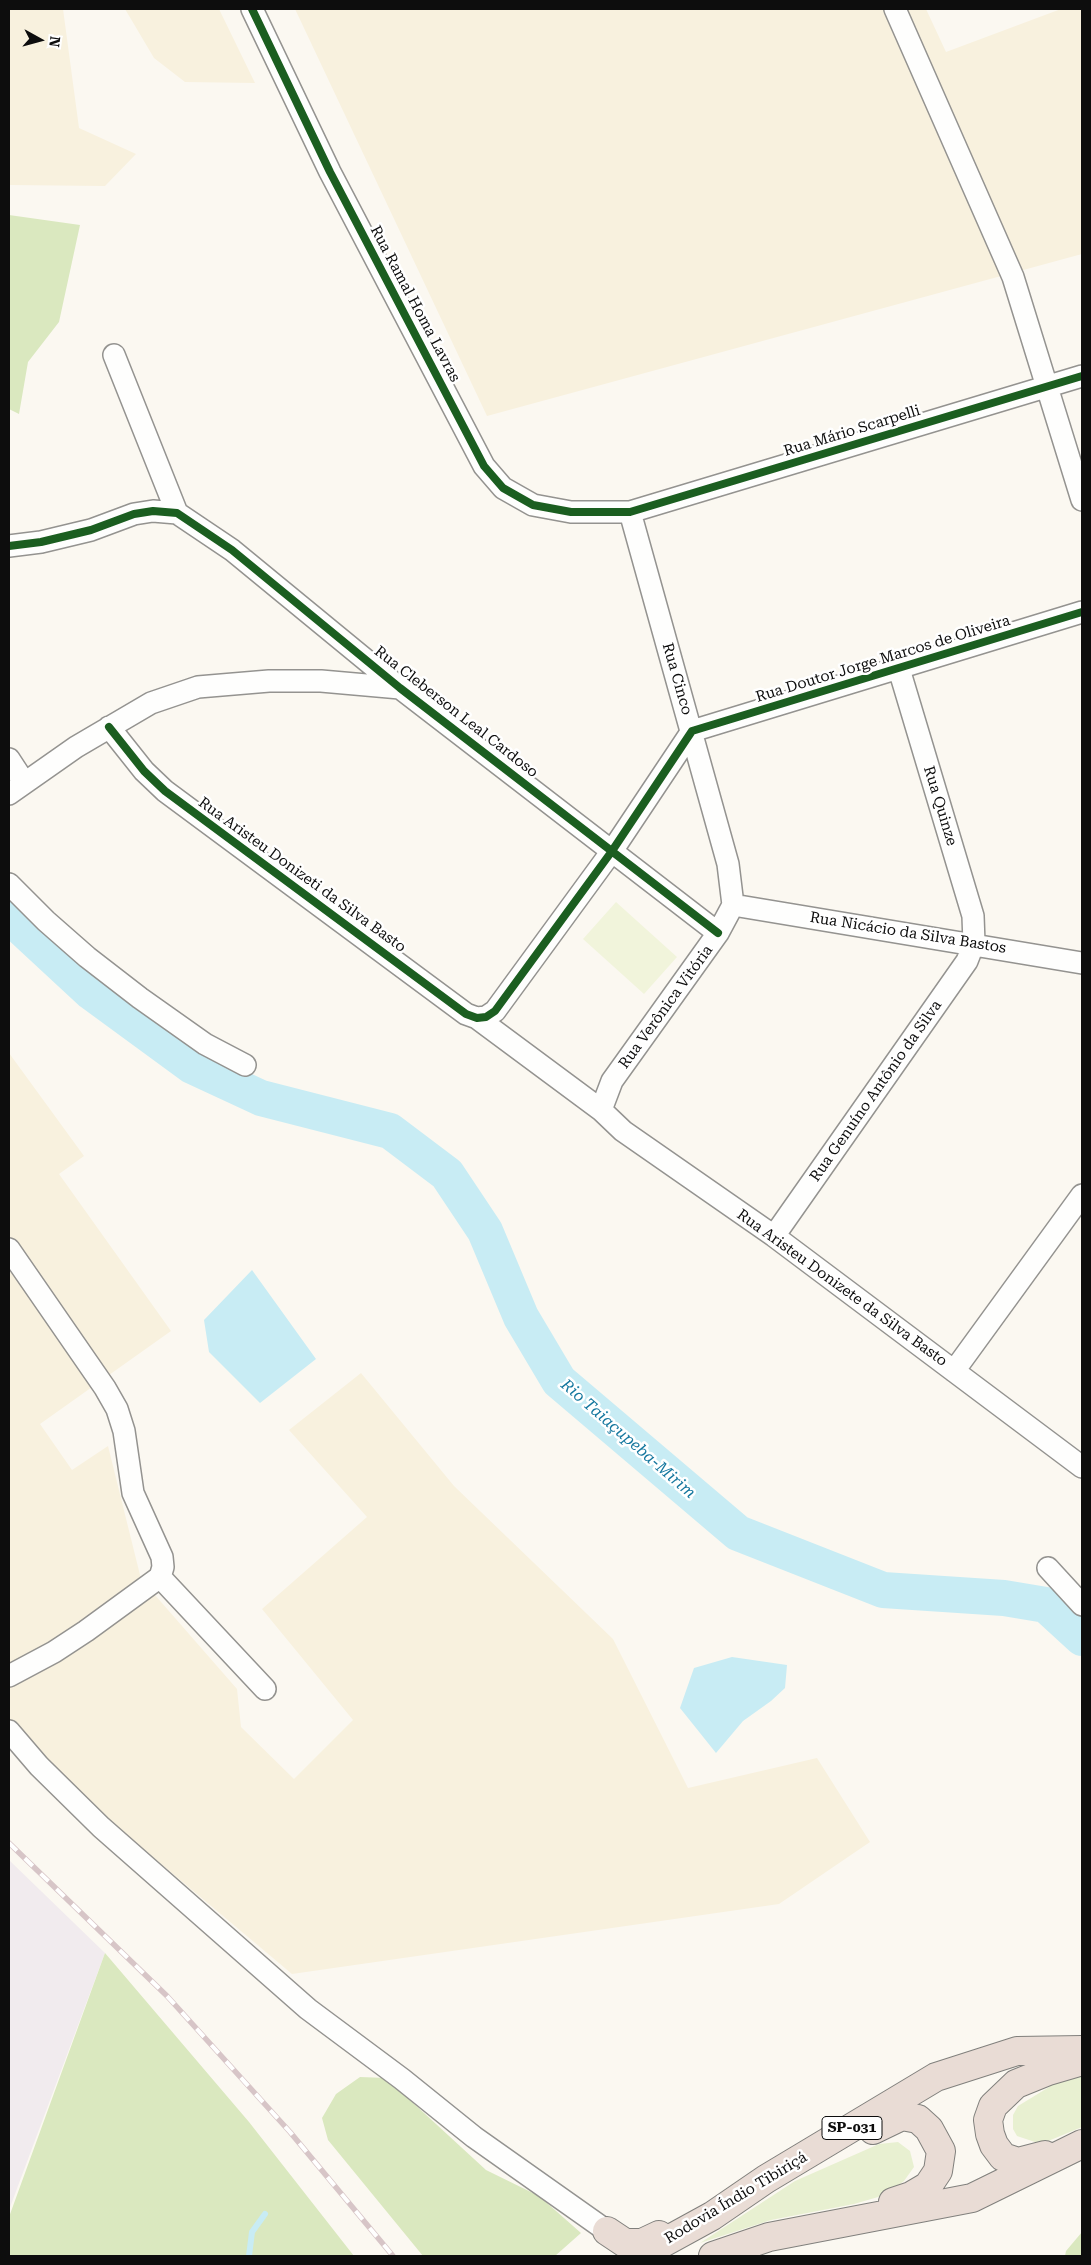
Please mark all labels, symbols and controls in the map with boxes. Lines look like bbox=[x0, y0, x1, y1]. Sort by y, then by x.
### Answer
north arrow bbox=[15, 15, 65, 65]
text: N bbox=[46, 36, 63, 48]
street label: Rua Ramal Homa Lavras bbox=[366, 223, 464, 385]
street label: Rua Mário Scarpelli bbox=[782, 402, 922, 460]
street label: Rua Doutor Jorge Marcos de Oliveira bbox=[754, 612, 1012, 706]
street label: Rua Cinco bbox=[658, 641, 696, 717]
street label: Rua Cleberson Leal Cardoso bbox=[371, 642, 541, 782]
street label: Rua Quinze bbox=[919, 764, 961, 848]
street label: Rua Aristeu Donizeti da Silva Basto bbox=[195, 794, 409, 956]
street label: Rua Nicácio da Silva Bastos bbox=[809, 909, 1007, 957]
street label: Rua Verônica Vitória bbox=[615, 942, 717, 1072]
street label: Rua Genuíno Antônio da Silva bbox=[806, 997, 946, 1185]
street label: Rua Aristeu Donizete da Silva Basto bbox=[733, 1206, 951, 1370]
water label: Rio Taiaçupeba-Mirim bbox=[557, 1375, 699, 1503]
road number: SP-031 bbox=[822, 2116, 882, 2140]
street label: Rodovia Índio Tibiriçá bbox=[662, 2148, 810, 2248]

